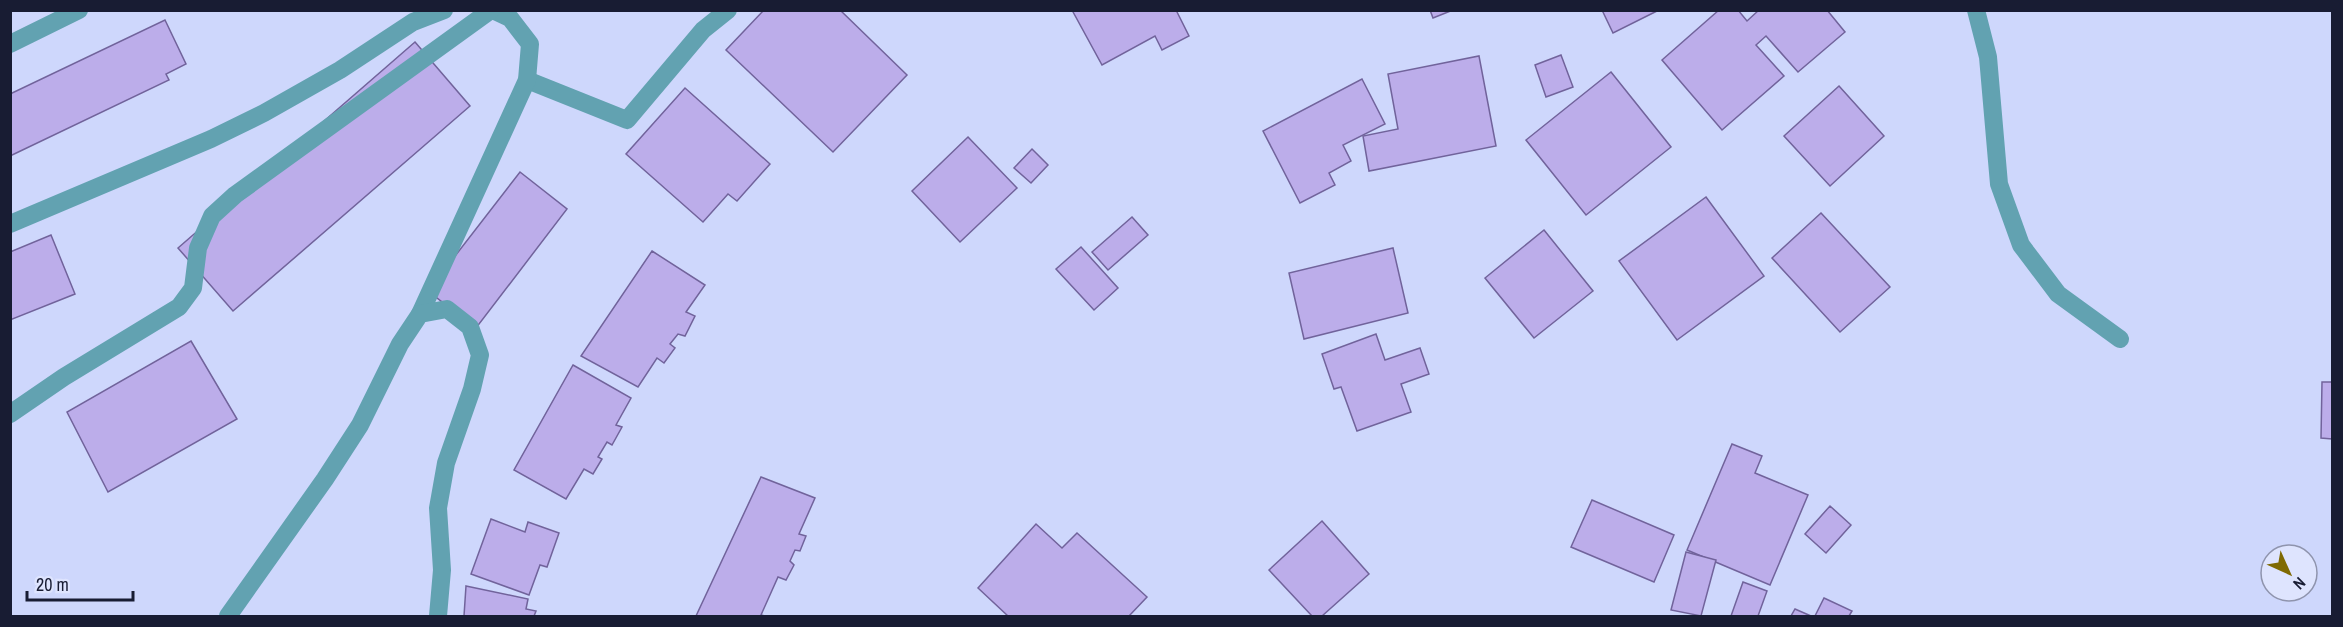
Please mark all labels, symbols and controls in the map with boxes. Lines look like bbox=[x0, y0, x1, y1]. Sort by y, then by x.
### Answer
north arrow bbox=[2259, 543, 2319, 603]
scale bar bbox=[27, 564, 134, 602]
text: 20 m bbox=[36, 572, 69, 597]
text: N bbox=[2288, 572, 2311, 595]

